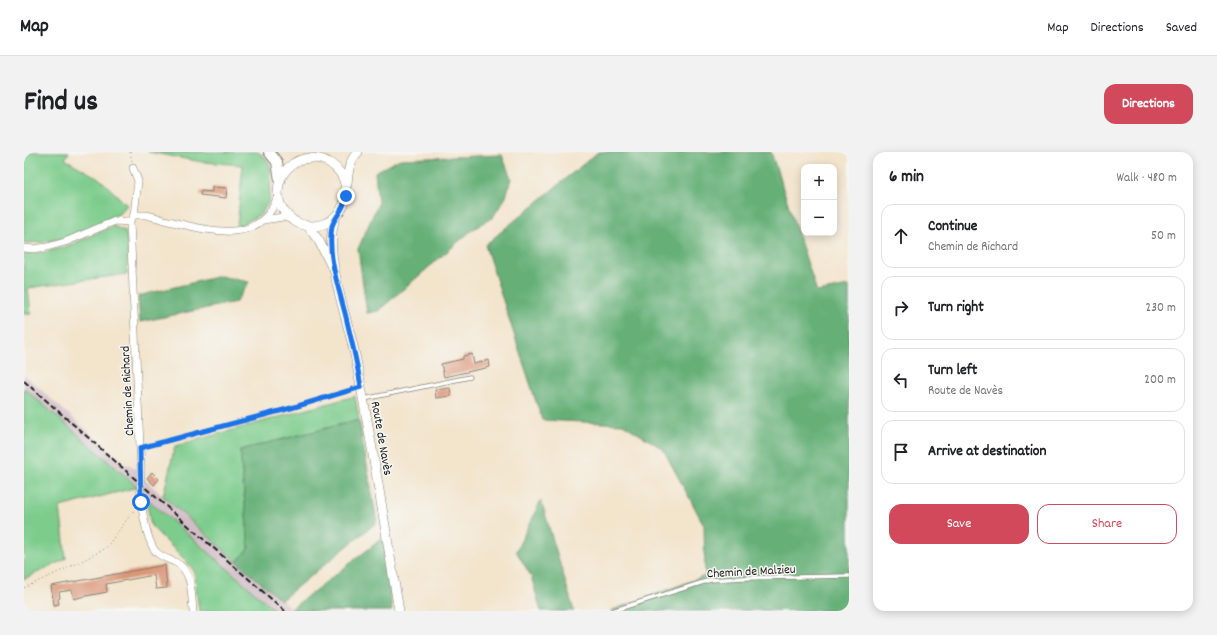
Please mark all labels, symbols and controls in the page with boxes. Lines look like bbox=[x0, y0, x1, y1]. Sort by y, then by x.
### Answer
text: Map bbox=[20, 14, 49, 41]
text: Map bbox=[1047, 18, 1069, 38]
text: Directions bbox=[1091, 18, 1144, 38]
text: Saved bbox=[1166, 18, 1197, 38]
text: Find us bbox=[24, 84, 98, 124]
button: Directions bbox=[1104, 84, 1193, 124]
map controls bbox=[801, 164, 837, 236]
button: + bbox=[801, 164, 837, 200]
text: 6 min bbox=[889, 166, 924, 190]
text: Walk · 480 m bbox=[1116, 169, 1177, 188]
route end bbox=[337, 187, 355, 205]
button: − bbox=[801, 200, 837, 236]
text: Continue bbox=[928, 216, 977, 238]
icon: ahead bbox=[890, 225, 912, 247]
text: 50 m bbox=[1151, 227, 1176, 246]
text: Chemin de Richard bbox=[928, 238, 1018, 257]
icon: right bbox=[890, 297, 912, 319]
text: Turn right bbox=[928, 297, 984, 319]
text: 230 m bbox=[1146, 299, 1176, 318]
street label: Chemin de Richard bbox=[117, 345, 140, 436]
text: Turn left bbox=[928, 360, 977, 382]
icon: left bbox=[890, 369, 912, 391]
text: 200 m bbox=[1144, 371, 1176, 390]
text: Route de Navès bbox=[928, 382, 1003, 401]
street label: Route de Navès bbox=[365, 400, 396, 477]
icon: arrive bbox=[890, 441, 912, 463]
text: Arrive at destination bbox=[928, 441, 1046, 463]
route start bbox=[132, 493, 150, 511]
button: Save bbox=[889, 504, 1029, 544]
button: Share bbox=[1037, 504, 1177, 544]
street label: Chemin de Malzieu bbox=[706, 561, 796, 584]

